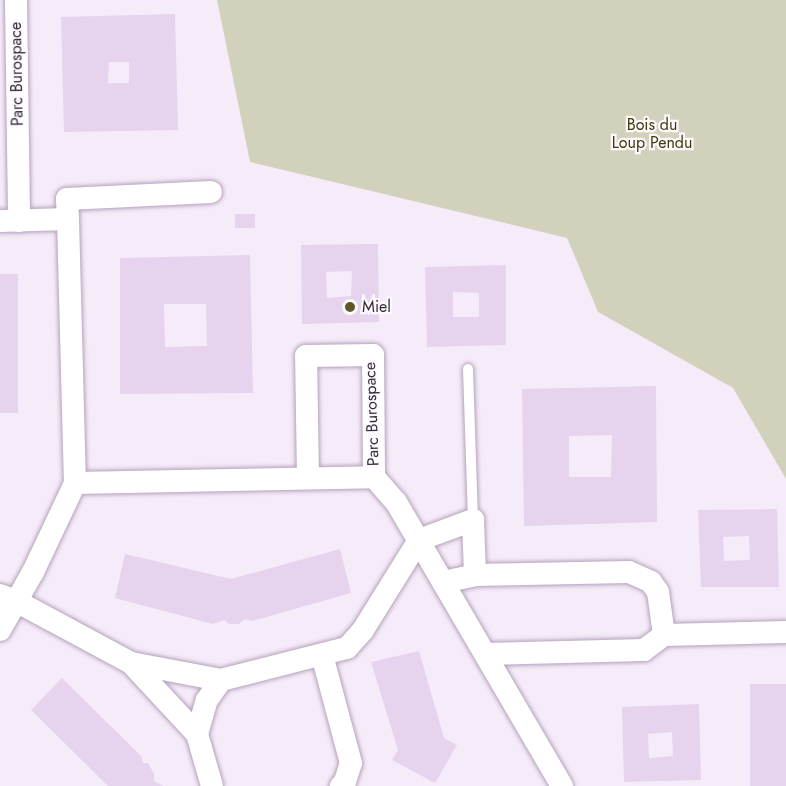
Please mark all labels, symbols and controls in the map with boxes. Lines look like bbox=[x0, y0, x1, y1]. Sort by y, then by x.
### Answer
street label: Parc Burospace bbox=[6, 22, 28, 126]
park label: Bois du Loup Pendu bbox=[612, 115, 692, 153]
place label: Miel bbox=[362, 297, 391, 317]
marker: Miel bbox=[343, 300, 357, 314]
street label: Parc Burospace bbox=[361, 362, 383, 466]

